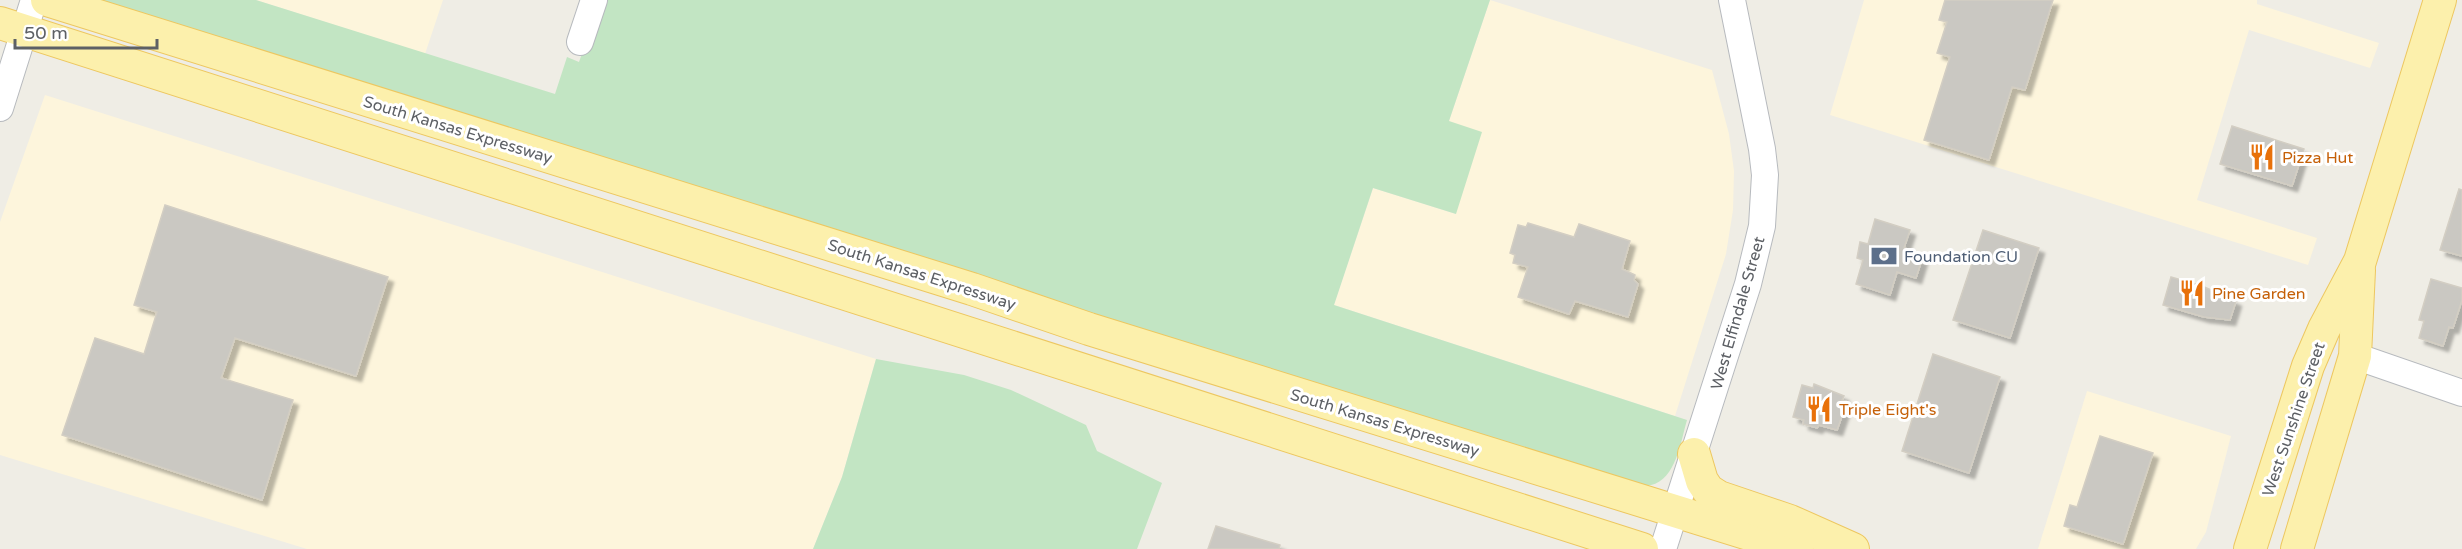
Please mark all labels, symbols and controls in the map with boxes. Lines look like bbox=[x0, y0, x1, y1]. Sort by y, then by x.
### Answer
scale bar bbox=[15, 12, 158, 50]
text: 50 m bbox=[24, 22, 68, 44]
street label: South Kansas Expressway bbox=[361, 92, 555, 168]
restaurant icon: Pizza Hut bbox=[2247, 142, 2277, 172]
place label: Pizza Hut bbox=[2282, 148, 2353, 168]
street label: West Elfindale Street bbox=[1706, 234, 1769, 392]
street label: South Kansas Expressway bbox=[825, 235, 1019, 315]
bank icon: Foundation CU bbox=[1869, 241, 1899, 271]
place label: Foundation CU bbox=[1904, 247, 2018, 267]
restaurant icon: Pine Garden bbox=[2177, 278, 2207, 308]
place label: Pine Garden bbox=[2212, 284, 2305, 304]
street label: West Sunshine Street bbox=[2258, 340, 2330, 499]
street label: South Kansas Expressway bbox=[1288, 385, 1482, 461]
restaurant icon: Triple Eight's bbox=[1804, 394, 1834, 424]
place label: Triple Eight's bbox=[1839, 400, 1936, 420]

